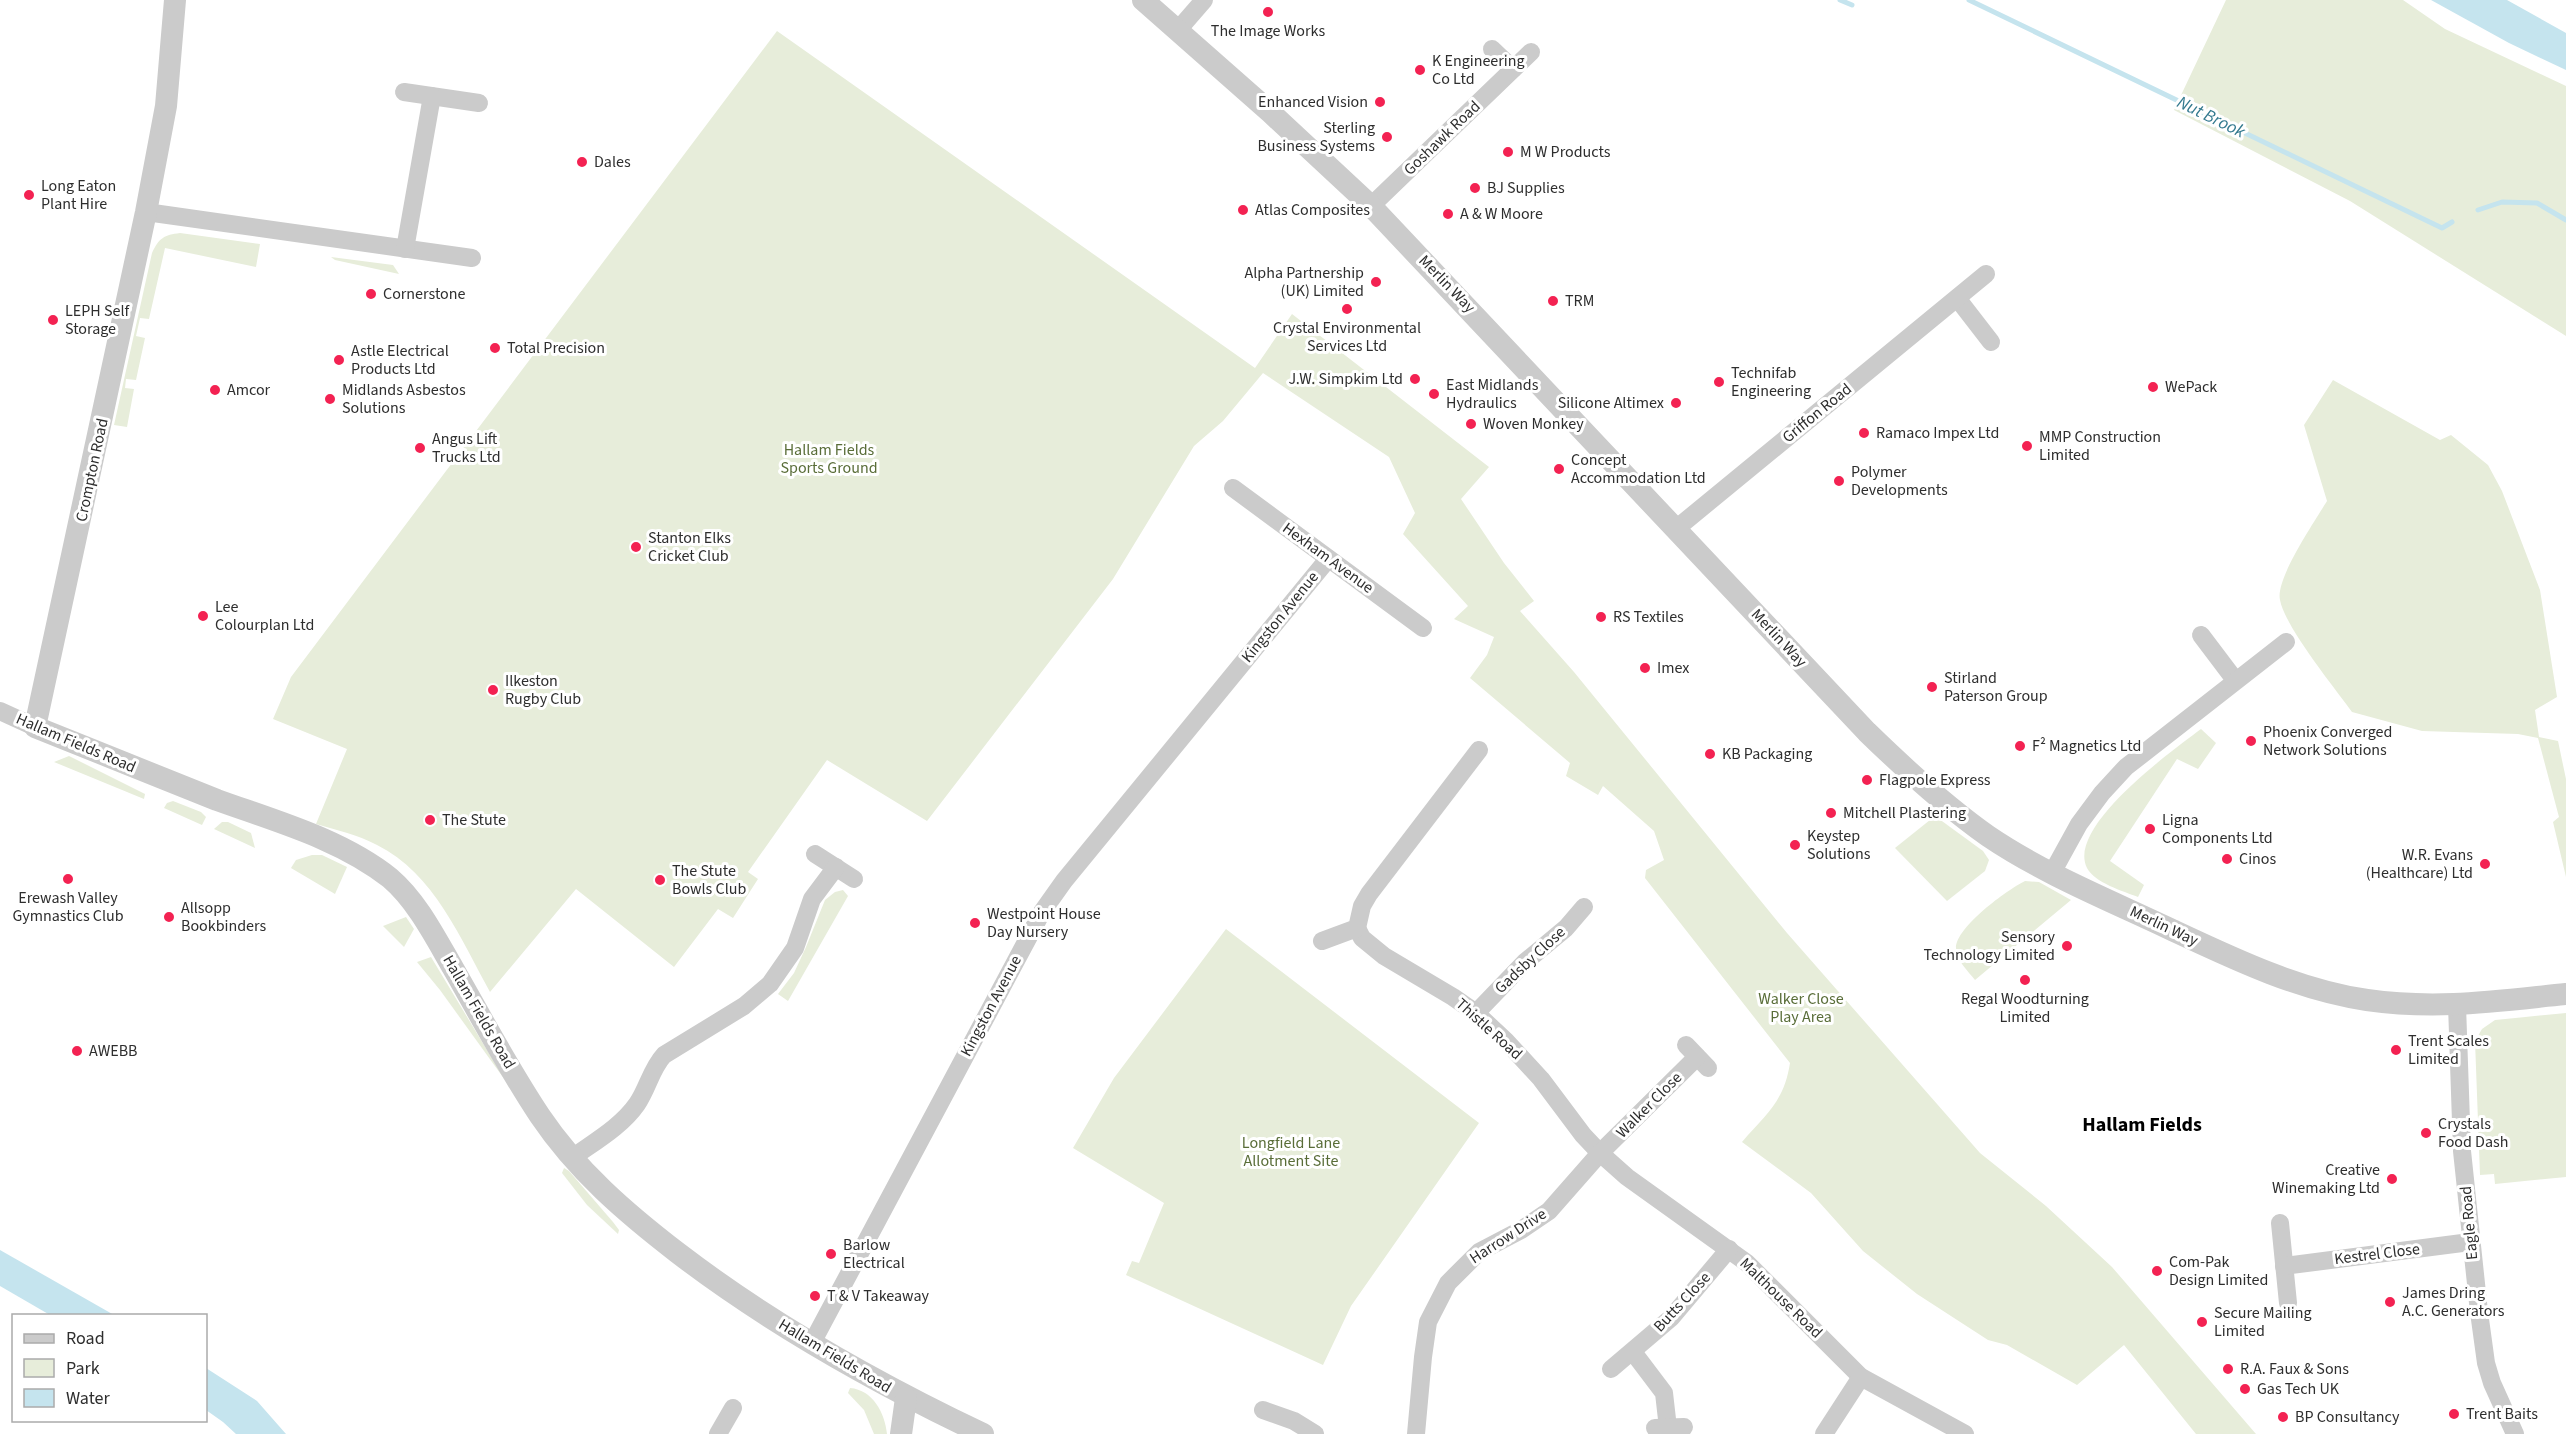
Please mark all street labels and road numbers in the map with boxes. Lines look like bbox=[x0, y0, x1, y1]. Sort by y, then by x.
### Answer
street label: Goshawk Road bbox=[1399, 96, 1485, 180]
street label: Merlin Way bbox=[1414, 250, 1481, 318]
street label: Griffon Road bbox=[1778, 378, 1856, 448]
street label: Crompton Road bbox=[70, 416, 114, 524]
street label: Hexham Avenue bbox=[1278, 517, 1378, 599]
street label: Kingston Avenue bbox=[1236, 567, 1324, 667]
street label: Merlin Way bbox=[1746, 604, 1812, 673]
street label: Hallam Fields Road bbox=[13, 708, 139, 778]
street label: Merlin Way bbox=[2126, 901, 2202, 952]
street label: Gadsby Close bbox=[1490, 921, 1570, 999]
street label: Hallam Fields Road bbox=[437, 951, 521, 1073]
street label: Kingston Avenue bbox=[955, 952, 1027, 1060]
street label: Thistle Road bbox=[1451, 993, 1527, 1065]
street label: Walker Close bbox=[1611, 1067, 1687, 1143]
street label: Eagle Road bbox=[2455, 1185, 2483, 1261]
street label: Harrow Drive bbox=[1465, 1203, 1551, 1269]
street label: Kestrel Close bbox=[2333, 1238, 2421, 1270]
street label: Malthouse Road bbox=[1735, 1253, 1827, 1343]
street label: Butts Close bbox=[1648, 1267, 1716, 1337]
street label: Hallam Fields Road bbox=[774, 1314, 896, 1398]

